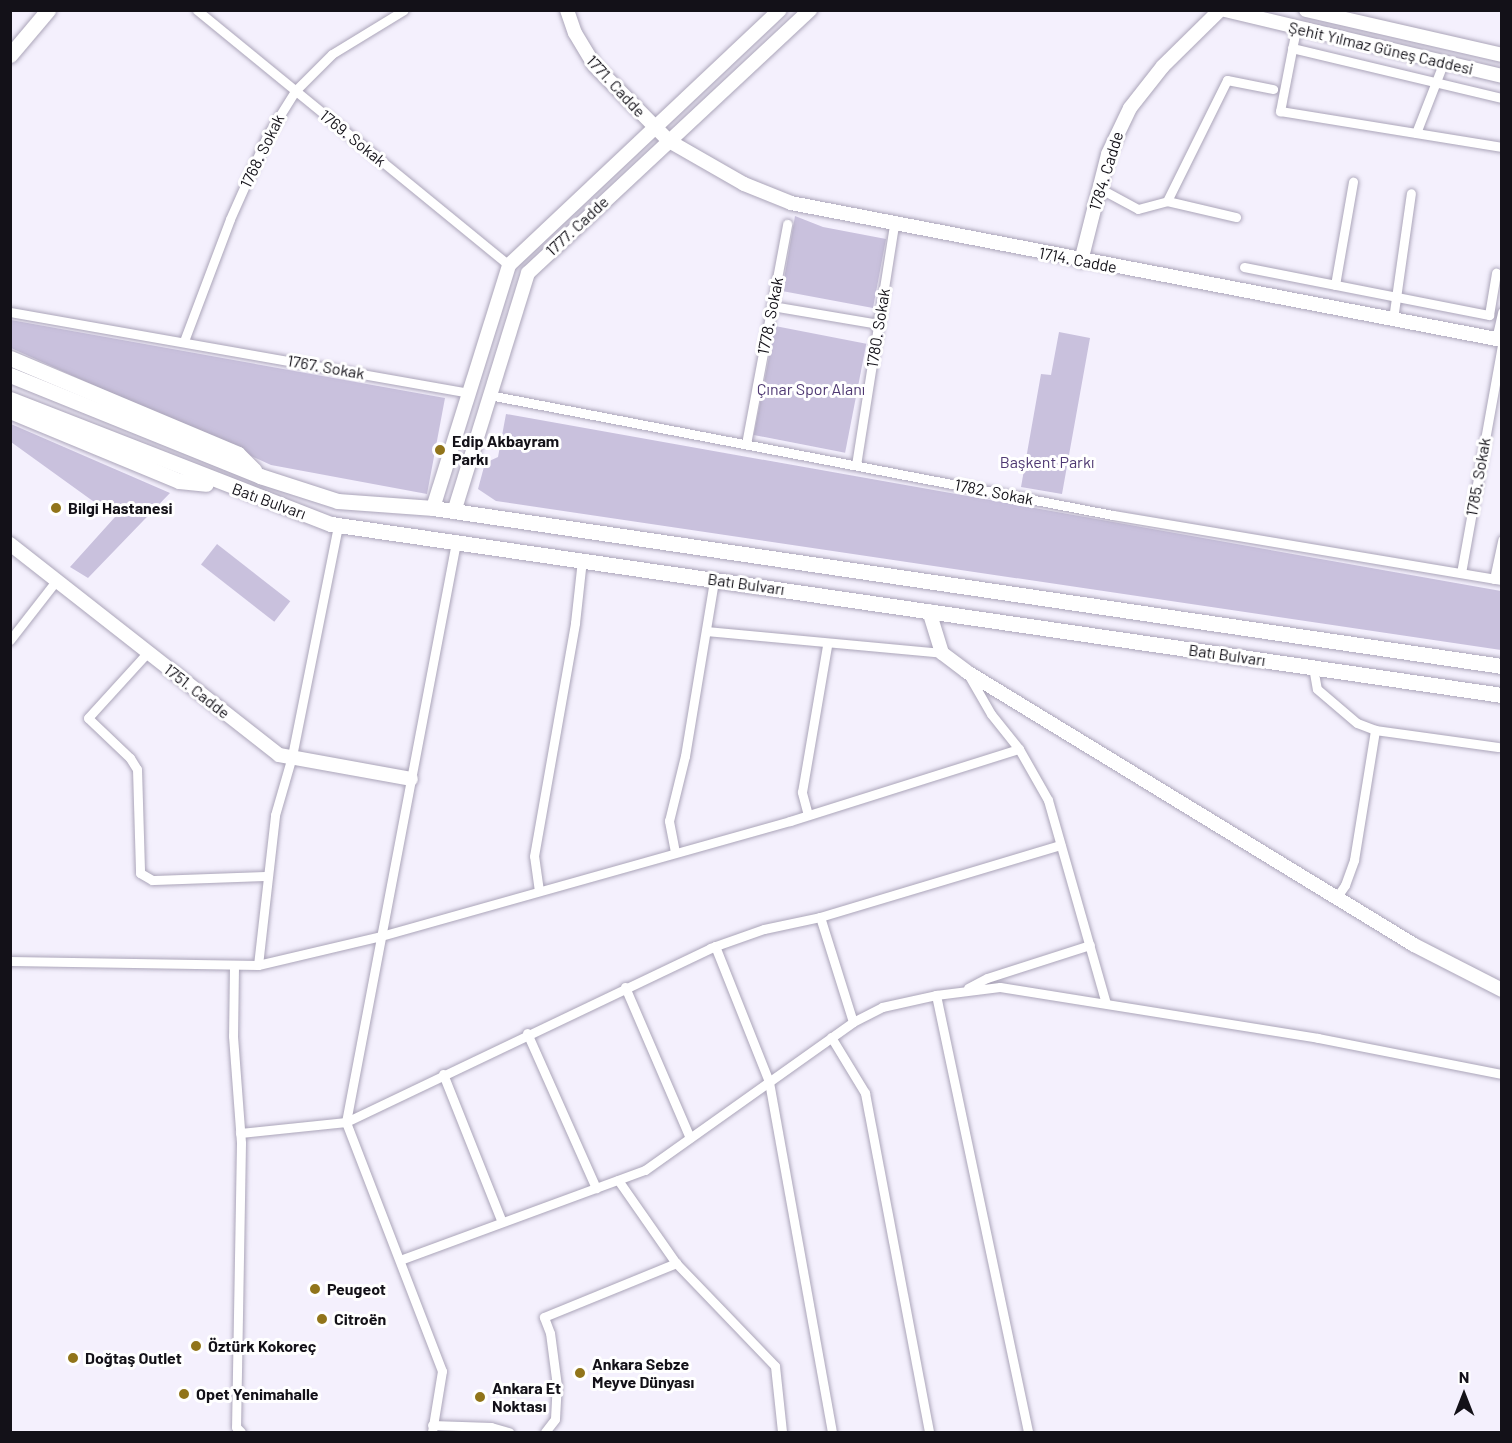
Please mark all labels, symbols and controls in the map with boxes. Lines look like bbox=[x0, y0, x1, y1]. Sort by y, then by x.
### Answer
street label: Şehit Yılmaz Güneş Caddesi bbox=[1287, 17, 1475, 79]
street label: 1771. Cadde bbox=[582, 51, 650, 121]
street label: 1769. Sokak bbox=[316, 106, 390, 170]
street label: 1768. Sokak bbox=[236, 111, 288, 191]
street label: 1784. Cadde bbox=[1085, 129, 1127, 213]
street label: 1777. Cadde bbox=[542, 192, 612, 260]
street label: 1714. Cadde bbox=[1037, 243, 1119, 277]
street label: 1778. Sokak bbox=[753, 275, 787, 357]
street label: 1780. Sokak bbox=[862, 287, 894, 369]
street label: 1767. Sokak bbox=[286, 351, 366, 383]
park label: Çınar Spor Alanı bbox=[757, 379, 865, 399]
place label: Edip Akbayram Parkı bbox=[452, 431, 559, 469]
street label: 1785. Sokak bbox=[1462, 436, 1494, 518]
marker: Edip Akbayram Parkı bbox=[433, 443, 447, 457]
park label: Başkent Parkı bbox=[1000, 452, 1094, 472]
street label: 1782. Sokak bbox=[953, 475, 1035, 509]
street label: Batı Bulvarı bbox=[229, 479, 309, 523]
place label: Bilgi Hastanesi bbox=[68, 498, 173, 518]
marker: Bilgi Hastanesi bbox=[49, 501, 63, 515]
street label: Batı Bulvarı bbox=[706, 569, 786, 599]
street label: Batı Bulvarı bbox=[1187, 640, 1267, 670]
street label: 1751. Cadde bbox=[160, 659, 234, 723]
place label: Peugeot bbox=[327, 1279, 386, 1299]
marker: Peugeot bbox=[308, 1282, 322, 1296]
place label: Citroën bbox=[334, 1309, 386, 1329]
marker: Citroën bbox=[315, 1312, 329, 1326]
place label: Öztürk Kokoreç bbox=[208, 1336, 316, 1356]
marker: Öztürk Kokoreç bbox=[189, 1339, 203, 1353]
place label: Doğtaş Outlet bbox=[85, 1348, 182, 1368]
marker: Doğtaş Outlet bbox=[66, 1351, 80, 1365]
place label: Ankara Sebze Meyve Dünyası bbox=[592, 1354, 694, 1392]
north arrow bbox=[1434, 1365, 1494, 1425]
marker: Ankara Sebze Meyve Dünyası bbox=[573, 1366, 587, 1380]
text: N bbox=[1459, 1367, 1469, 1386]
place label: Ankara Et Noktası bbox=[492, 1378, 561, 1416]
place label: Opet Yenimahalle bbox=[196, 1384, 319, 1404]
marker: Opet Yenimahalle bbox=[177, 1387, 191, 1401]
marker: Ankara Et Noktası bbox=[473, 1390, 487, 1404]

